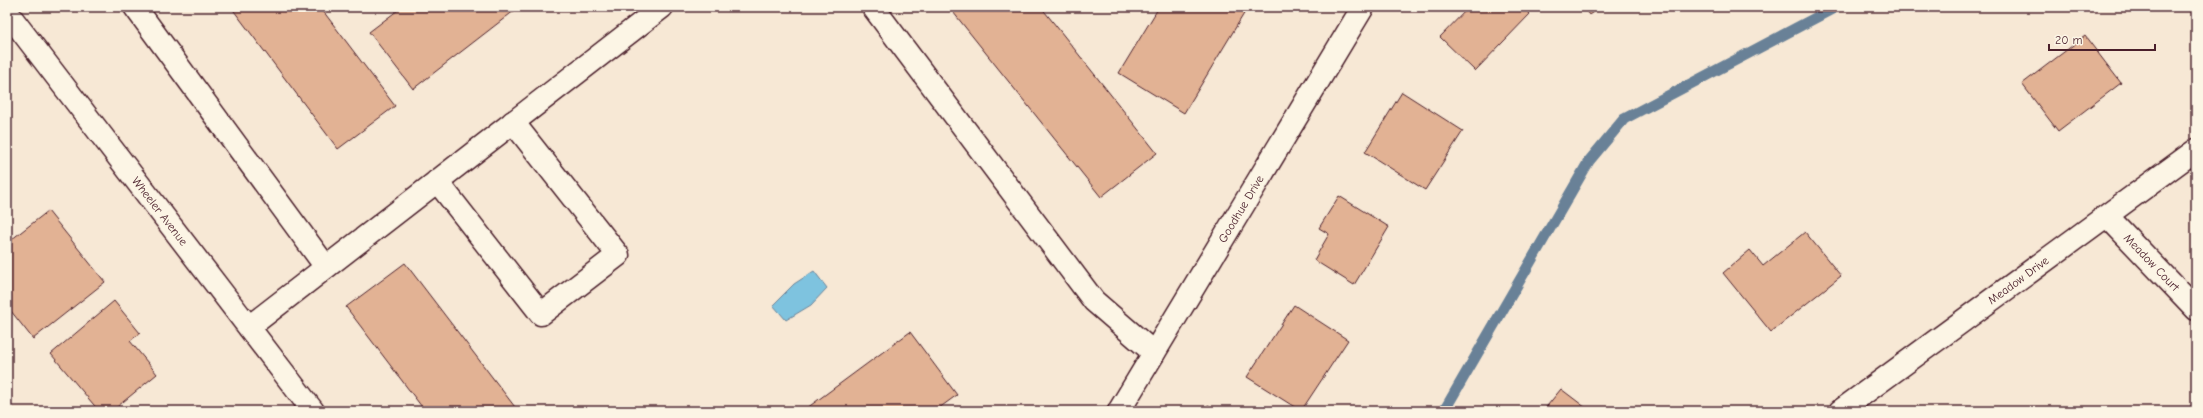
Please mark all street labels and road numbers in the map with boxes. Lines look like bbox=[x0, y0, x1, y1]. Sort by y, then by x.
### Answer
street label: Goodhue Drive bbox=[1215, 173, 1267, 245]
street label: Wheeler Avenue bbox=[129, 174, 191, 248]
street label: Meadow Court bbox=[2121, 231, 2183, 295]
street label: Meadow Drive bbox=[1985, 253, 2051, 307]

